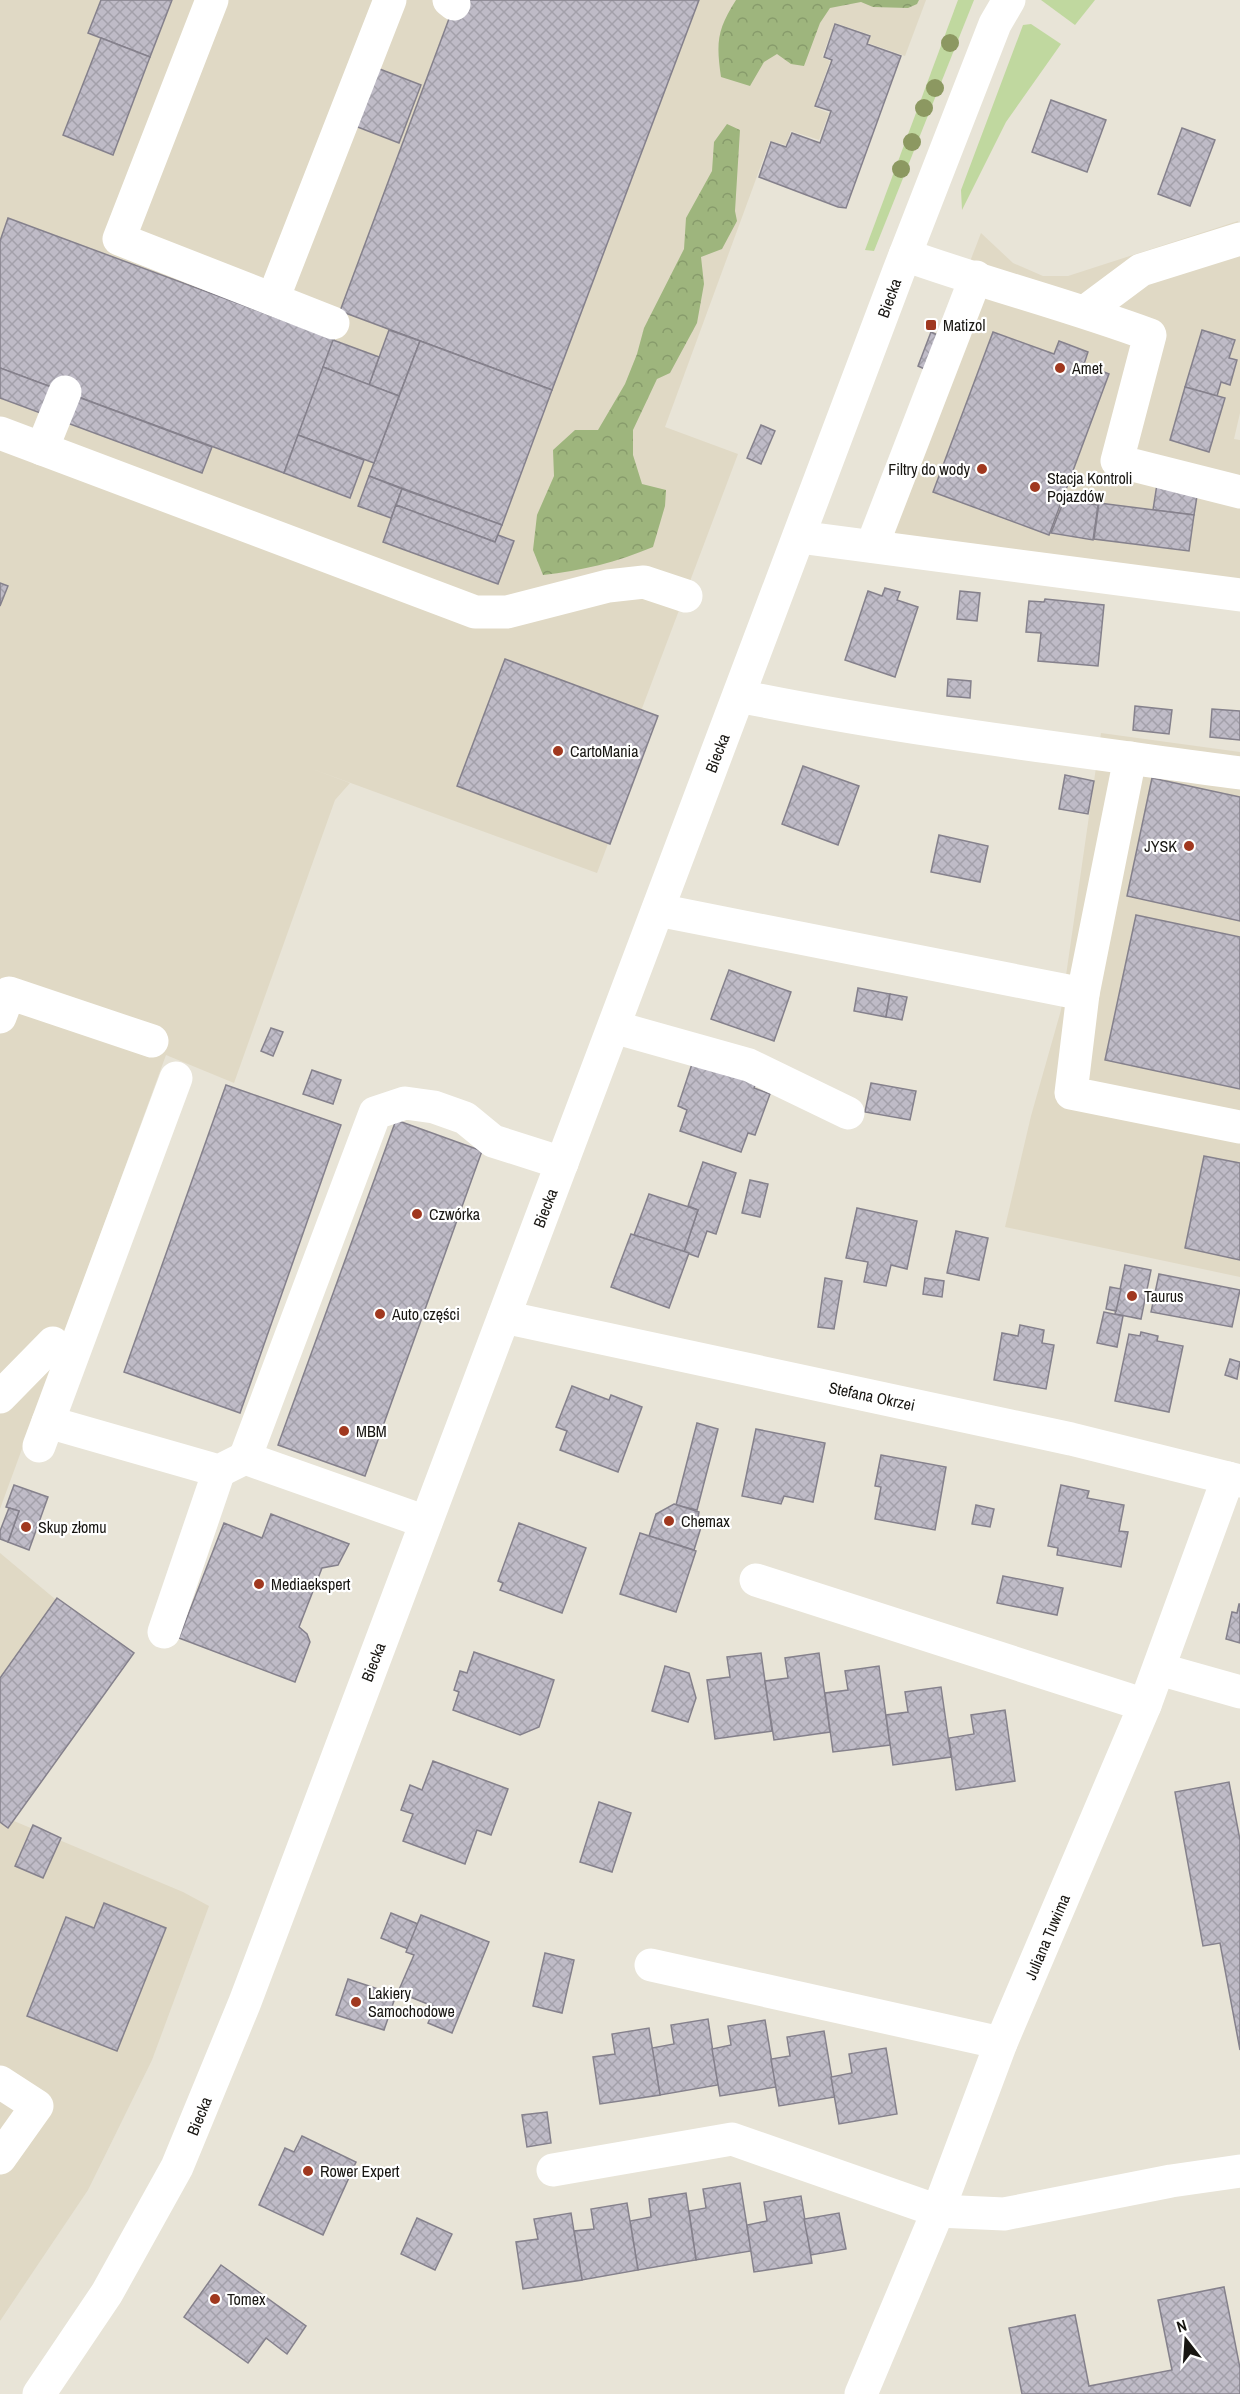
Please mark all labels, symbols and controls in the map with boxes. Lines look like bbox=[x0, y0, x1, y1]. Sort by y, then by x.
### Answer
street label: Biecka bbox=[872, 275, 906, 321]
place label: Matizol bbox=[943, 314, 985, 336]
marker: Matizol bbox=[924, 318, 938, 332]
place label: Amet bbox=[1071, 357, 1103, 379]
marker: Amet bbox=[1053, 361, 1067, 375]
place label: Filtry do wody bbox=[888, 458, 970, 480]
marker: Filtry do wody bbox=[975, 462, 989, 476]
place label: Stacja Kontroli Pojazdów bbox=[1047, 467, 1132, 507]
marker: Stacja Kontroli Pojazdów bbox=[1028, 480, 1042, 494]
street label: Biecka bbox=[700, 730, 735, 776]
place label: CartoMania bbox=[570, 740, 639, 762]
marker: CartoMania bbox=[551, 744, 565, 758]
place label: JYSK bbox=[1144, 835, 1177, 857]
marker: JYSK bbox=[1182, 839, 1196, 853]
street label: Biecka bbox=[528, 1185, 563, 1231]
place label: Czwórka bbox=[429, 1203, 481, 1225]
marker: Czwórka bbox=[410, 1207, 424, 1221]
place label: Taurus bbox=[1144, 1285, 1184, 1307]
marker: Taurus bbox=[1125, 1289, 1139, 1303]
place label: Auto części bbox=[391, 1303, 460, 1325]
marker: Auto części bbox=[373, 1307, 387, 1321]
street label: Stefana Okrzei bbox=[827, 1376, 917, 1416]
place label: MBM bbox=[356, 1420, 387, 1442]
marker: MBM bbox=[337, 1424, 351, 1438]
place label: Chemax bbox=[681, 1510, 730, 1532]
marker: Chemax bbox=[662, 1514, 676, 1528]
place label: Skup złomu bbox=[38, 1516, 107, 1538]
marker: Skup złomu bbox=[19, 1520, 33, 1534]
place label: Mediaekspert bbox=[271, 1573, 351, 1595]
marker: Mediaekspert bbox=[252, 1577, 266, 1591]
street label: Biecka bbox=[356, 1639, 391, 1685]
street label: Juliana Tuwima bbox=[1019, 1890, 1075, 1983]
place label: Lakiery Samochodowe bbox=[368, 1982, 455, 2022]
marker: Lakiery Samochodowe bbox=[349, 1995, 363, 2009]
street label: Biecka bbox=[181, 2093, 217, 2139]
place label: Rower Expert bbox=[320, 2160, 400, 2182]
marker: Rower Expert bbox=[301, 2164, 315, 2178]
place label: Tomex bbox=[227, 2288, 266, 2310]
marker: Tomex bbox=[208, 2292, 222, 2306]
north arrow bbox=[1156, 2310, 1216, 2370]
text: N bbox=[1174, 2314, 1189, 2338]

